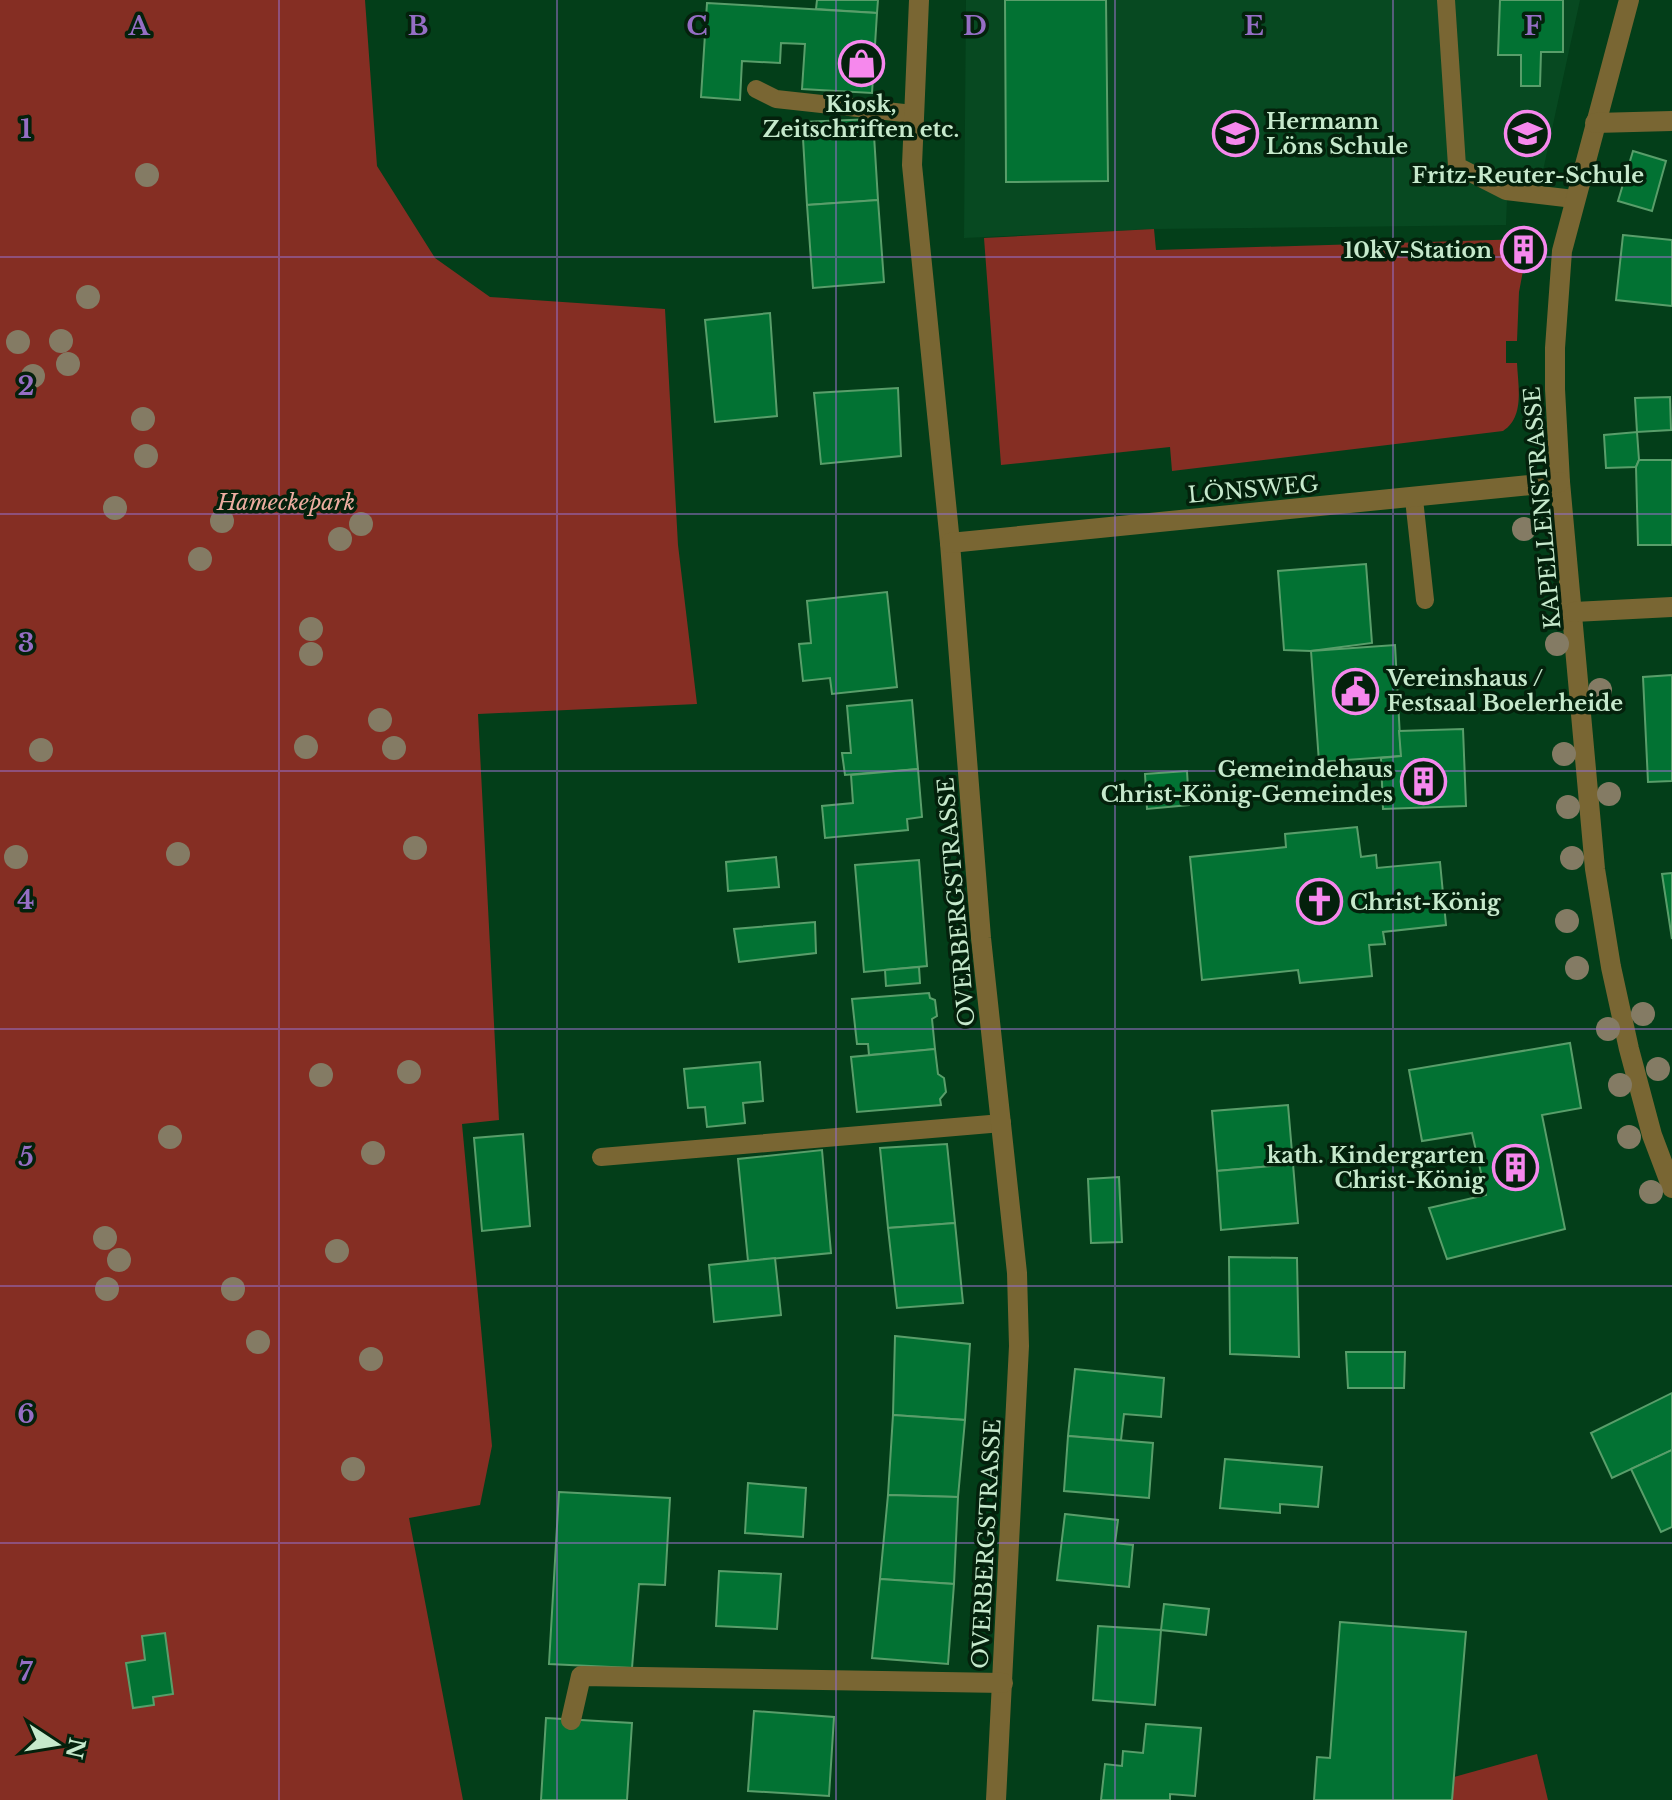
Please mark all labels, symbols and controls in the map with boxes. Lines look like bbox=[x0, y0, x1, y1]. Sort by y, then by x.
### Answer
text: A bbox=[127, 10, 150, 42]
text: B bbox=[408, 10, 428, 42]
text: C bbox=[686, 10, 708, 42]
text: D bbox=[963, 10, 987, 42]
text: E bbox=[1244, 10, 1264, 42]
text: F bbox=[1524, 10, 1542, 42]
shop icon: Kiosk, Zeitschriften etc. bbox=[837, 39, 885, 87]
place label: Kiosk, Zeitschriften etc. bbox=[763, 91, 959, 143]
place label: Hermann Löns Schule bbox=[1266, 108, 1408, 160]
school or university icon: Hermann Löns Schule bbox=[1211, 110, 1259, 158]
school or university icon: Fritz-Reuter-Schule bbox=[1504, 110, 1552, 158]
text: 1 bbox=[20, 113, 32, 145]
place label: Fritz-Reuter-Schule bbox=[1412, 162, 1644, 189]
building icon: 10kV-Station bbox=[1499, 226, 1547, 274]
place label: 10kV-Station bbox=[1344, 237, 1492, 264]
text: 2 bbox=[18, 370, 34, 402]
street label: KAPELLENSTRASSE bbox=[1518, 386, 1567, 630]
street label: LÖNSWEG bbox=[1186, 469, 1320, 509]
park label: Hameckepark bbox=[216, 489, 355, 516]
text: 3 bbox=[18, 627, 34, 659]
place label: Vereinshaus / Festsaal Boelerheide bbox=[1386, 665, 1623, 717]
public building icon: Vereinshaus / Festsaal Boelerheide bbox=[1332, 667, 1380, 715]
place label: Gemeindehaus Christ-König-Gemeindes bbox=[1101, 756, 1393, 808]
building icon: Gemeindehaus Christ-König-Gemeindes bbox=[1400, 758, 1448, 806]
street label: OVERBERGSTRASSE bbox=[932, 776, 981, 1028]
church icon: Christ-König bbox=[1295, 878, 1343, 926]
text: 4 bbox=[17, 884, 35, 916]
place label: Christ-König bbox=[1350, 889, 1501, 916]
text: 5 bbox=[18, 1141, 34, 1173]
place label: kath. Kindergarten Christ-König bbox=[1267, 1142, 1486, 1194]
building icon: kath. Kindergarten Christ-König bbox=[1492, 1144, 1540, 1192]
text: 6 bbox=[17, 1398, 35, 1430]
street label: OVERBERGSTRASSE bbox=[966, 1418, 1007, 1670]
text: 7 bbox=[19, 1656, 33, 1688]
north arrow bbox=[16, 1704, 96, 1784]
text: N bbox=[60, 1735, 90, 1761]

